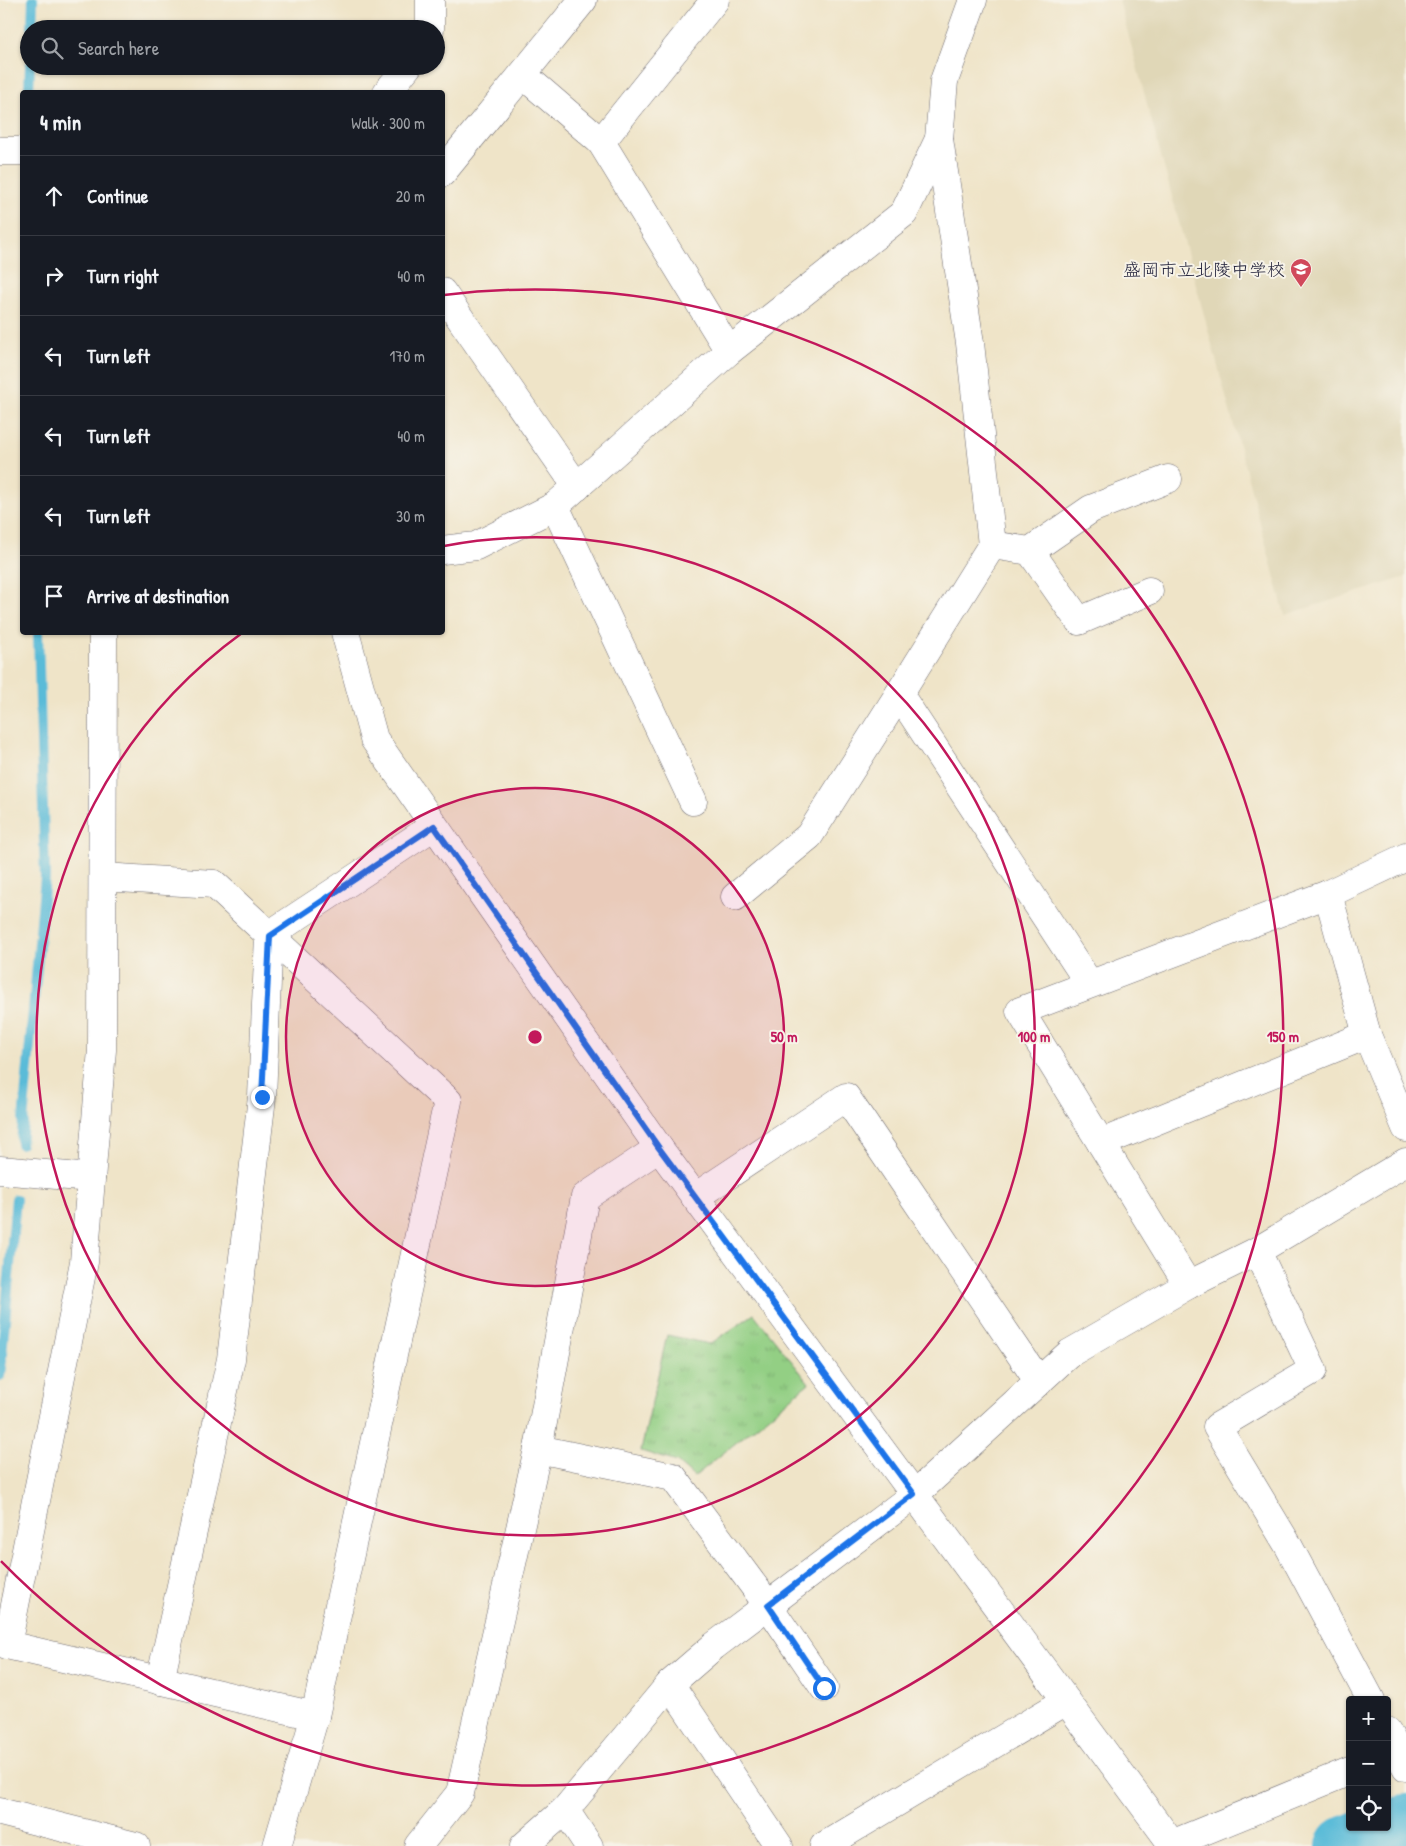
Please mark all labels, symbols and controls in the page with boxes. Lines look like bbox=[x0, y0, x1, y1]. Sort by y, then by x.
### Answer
search box bbox=[20, 20, 445, 75]
icon: search bbox=[38, 34, 66, 62]
text: Search here bbox=[78, 35, 159, 61]
text: 4 min bbox=[40, 108, 81, 137]
text: Walk · 300 m bbox=[351, 112, 425, 134]
icon: ahead bbox=[40, 182, 68, 210]
text: Continue bbox=[87, 183, 148, 209]
text: 20 m bbox=[396, 185, 425, 207]
place label: 盛岡市立北陵中学校 bbox=[1123, 257, 1285, 282]
school or university icon: 盛岡市立北陵中学校 bbox=[1289, 257, 1313, 288]
icon: right bbox=[40, 262, 68, 290]
text: Turn right bbox=[87, 263, 158, 289]
text: 40 m bbox=[397, 265, 425, 287]
icon: left bbox=[40, 342, 68, 370]
text: Turn left bbox=[87, 343, 150, 369]
text: 170 m bbox=[390, 345, 425, 367]
icon: left bbox=[40, 422, 68, 450]
text: Turn left bbox=[87, 423, 150, 449]
text: 40 m bbox=[397, 425, 425, 447]
icon: left bbox=[40, 502, 68, 530]
text: Turn left bbox=[87, 503, 150, 529]
text: 30 m bbox=[396, 505, 425, 527]
icon: arrive bbox=[40, 582, 68, 610]
text: Arrive at destination bbox=[87, 583, 229, 609]
text: 50 m bbox=[771, 1026, 797, 1047]
text: 100 m bbox=[1018, 1026, 1050, 1047]
text: 150 m bbox=[1267, 1026, 1299, 1047]
centre of rings bbox=[526, 1028, 544, 1046]
route end bbox=[251, 1086, 274, 1109]
route start bbox=[813, 1677, 836, 1700]
map controls bbox=[1346, 1696, 1391, 1831]
button: + bbox=[1346, 1696, 1391, 1741]
button: − bbox=[1346, 1741, 1391, 1786]
button: locate bbox=[1346, 1786, 1391, 1831]

